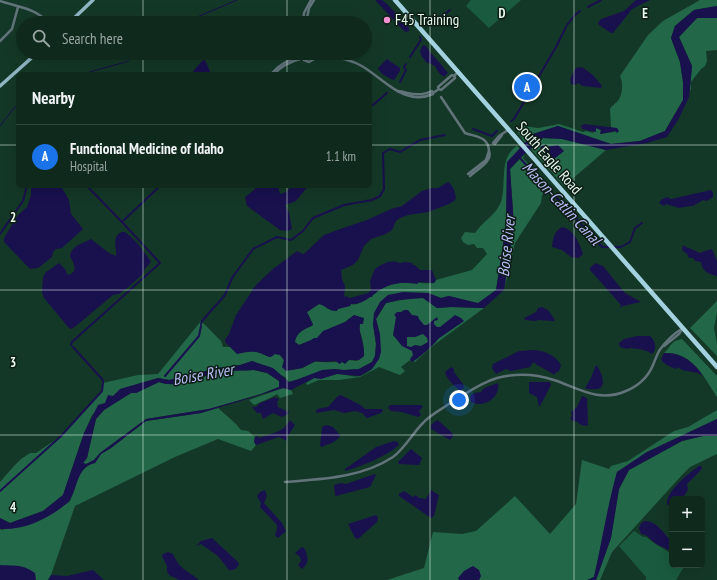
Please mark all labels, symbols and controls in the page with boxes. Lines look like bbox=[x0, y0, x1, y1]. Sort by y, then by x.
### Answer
text: D bbox=[499, 5, 506, 22]
text: E bbox=[642, 5, 648, 22]
place label: F45 Training bbox=[395, 10, 459, 29]
marker: F45 Training bbox=[382, 15, 392, 25]
search box bbox=[16, 16, 372, 60]
icon: search bbox=[30, 27, 52, 49]
text: Search here bbox=[62, 29, 123, 48]
pin: A bbox=[514, 72, 540, 102]
text: Nearby bbox=[32, 87, 75, 109]
street label: South Eagle Road bbox=[512, 117, 586, 198]
text: Functional Medicine of Idaho bbox=[70, 139, 224, 158]
text: A bbox=[42, 148, 48, 165]
text: 1.1 km bbox=[326, 148, 356, 165]
water label: Mason-Catlin Canal bbox=[518, 157, 607, 250]
text: Hospital bbox=[70, 158, 107, 175]
text: 2 bbox=[10, 209, 16, 226]
water label: Boise River bbox=[493, 212, 519, 278]
text: 3 bbox=[10, 354, 16, 371]
water label: Boise River bbox=[171, 358, 238, 389]
your location bbox=[449, 390, 469, 410]
map controls bbox=[669, 496, 705, 568]
button: + bbox=[669, 496, 705, 532]
text: 4 bbox=[10, 499, 17, 516]
button: − bbox=[669, 532, 705, 568]

